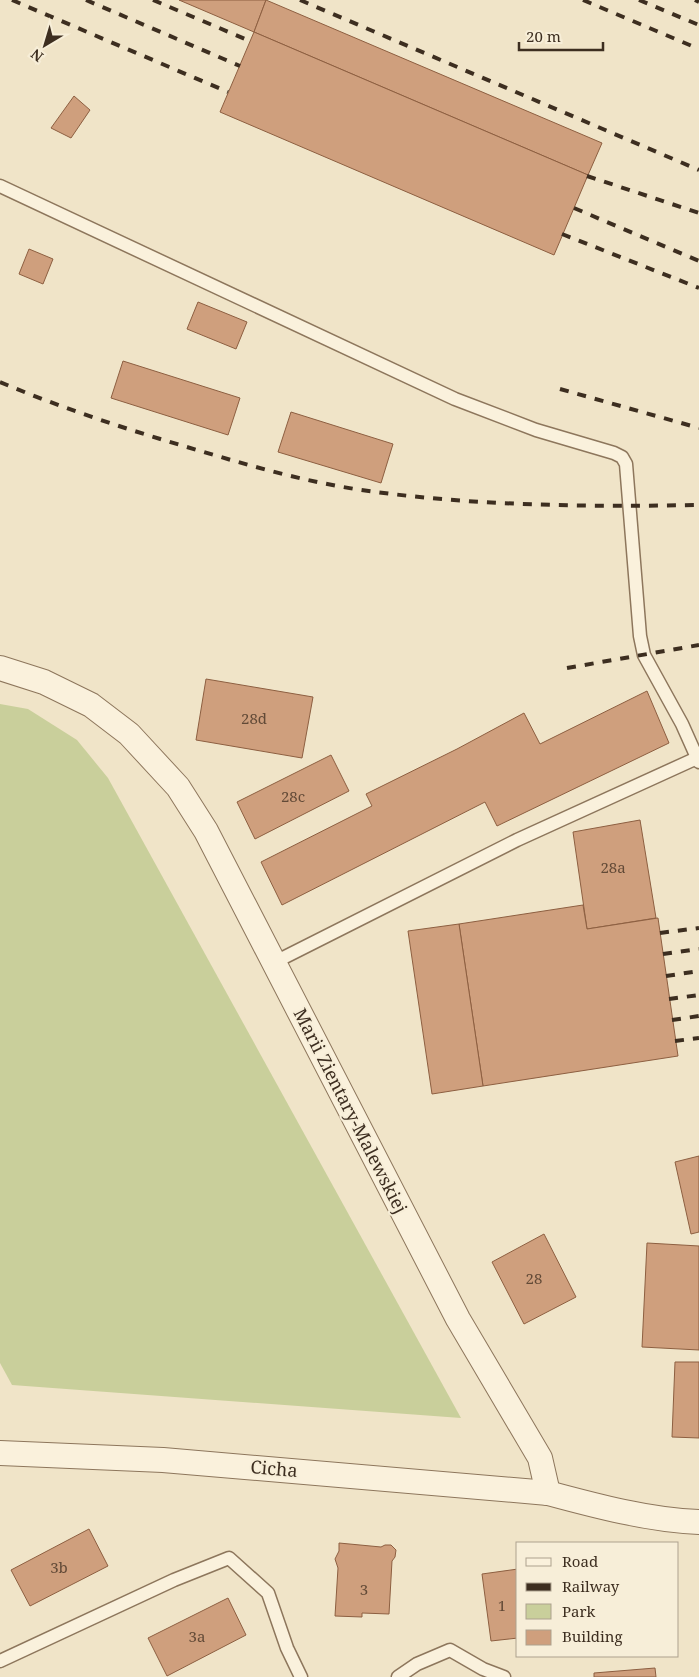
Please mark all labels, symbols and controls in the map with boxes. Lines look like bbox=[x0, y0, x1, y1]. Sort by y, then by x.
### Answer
north arrow bbox=[20, 20, 70, 70]
scale bar bbox=[519, 20, 603, 52]
text: 20 m bbox=[526, 26, 561, 46]
text: N bbox=[26, 45, 47, 67]
house number: 28d bbox=[241, 708, 267, 728]
house number: 28c bbox=[281, 786, 305, 806]
house number: 28a bbox=[600, 857, 626, 877]
street label: Marii Zientary-Malewskiej bbox=[289, 1004, 413, 1217]
house number: 28 bbox=[526, 1268, 542, 1288]
street label: Cicha bbox=[250, 1454, 299, 1482]
legend bbox=[516, 1542, 679, 1657]
text: Road bbox=[562, 1551, 598, 1571]
house number: 3b bbox=[50, 1557, 68, 1577]
text: Railway bbox=[562, 1576, 620, 1596]
house number: 3 bbox=[360, 1579, 368, 1599]
house number: 1 bbox=[498, 1595, 506, 1615]
text: Park bbox=[562, 1601, 596, 1621]
house number: 3a bbox=[189, 1626, 205, 1646]
text: Building bbox=[562, 1626, 623, 1646]

